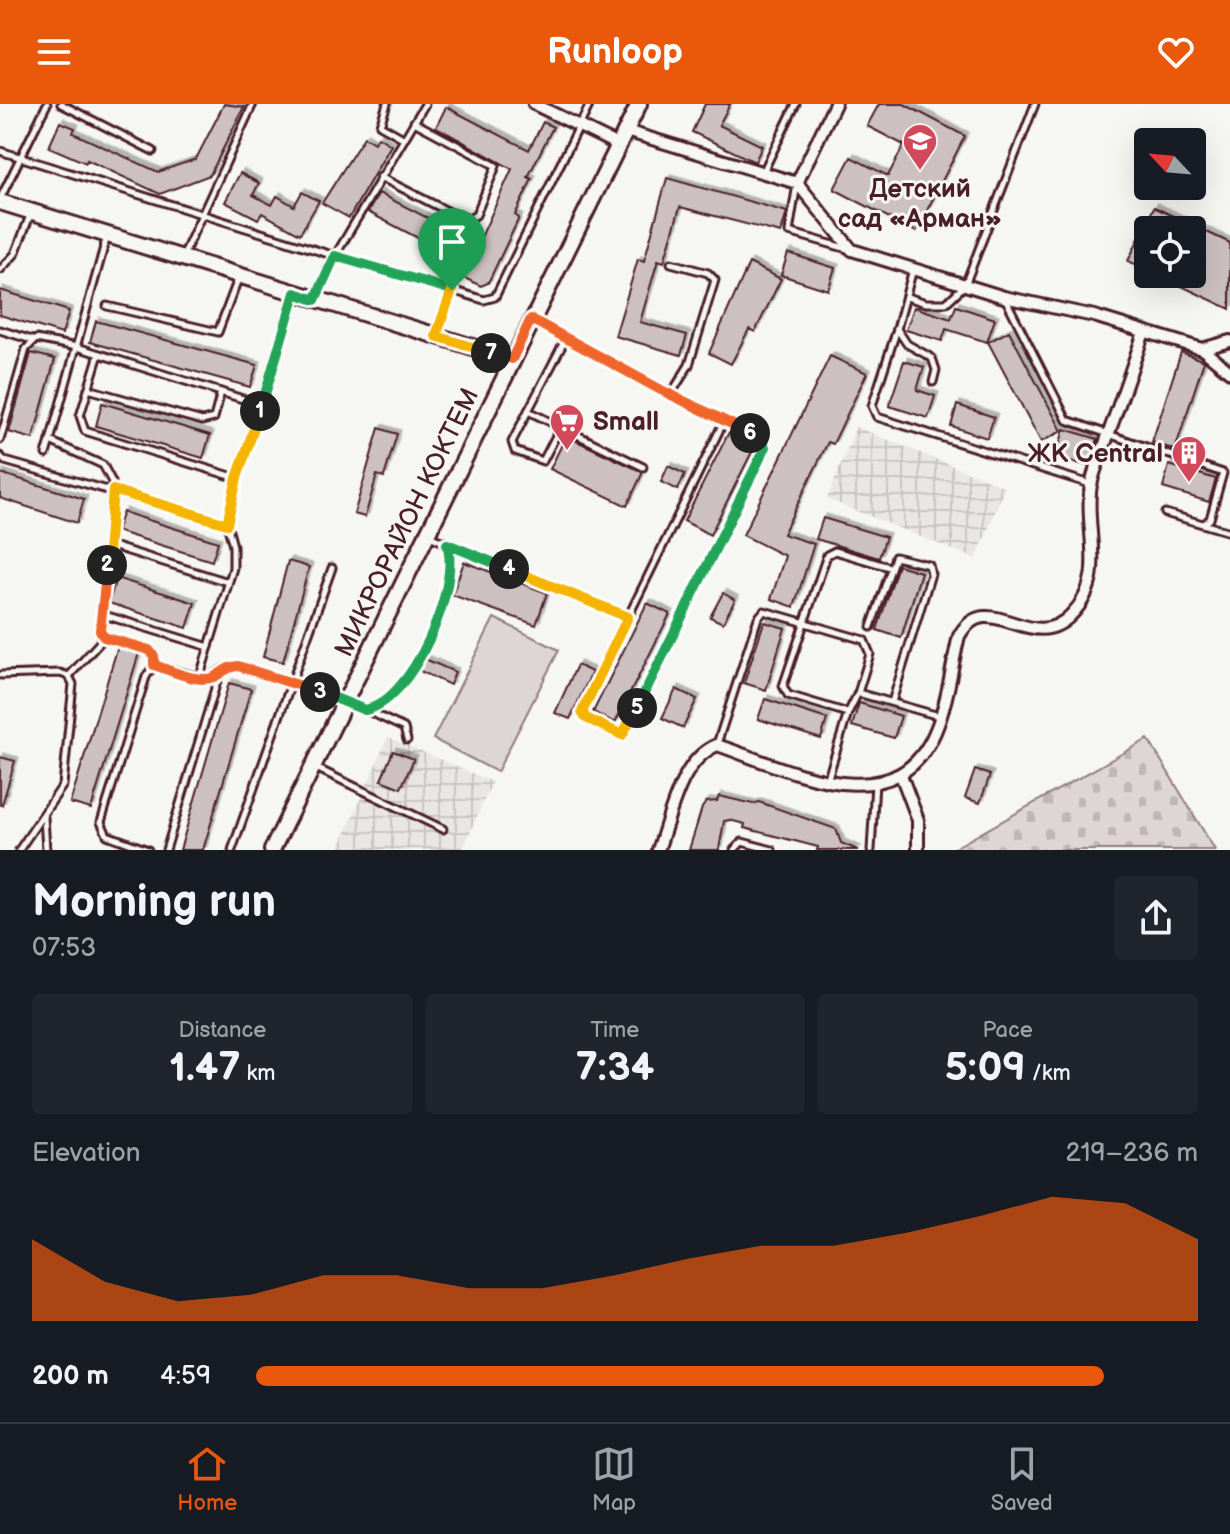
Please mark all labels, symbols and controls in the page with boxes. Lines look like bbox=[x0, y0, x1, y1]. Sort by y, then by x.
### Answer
icon: menu bbox=[32, 30, 76, 74]
icon: heart bbox=[1154, 30, 1198, 74]
text: Runloop bbox=[547, 31, 683, 74]
school or university icon: Детский сад «Арман» bbox=[901, 122, 939, 172]
north arrow bbox=[1134, 128, 1206, 200]
map controls bbox=[1134, 128, 1206, 288]
place label: Детский сад «Арман» bbox=[838, 174, 1002, 235]
pin bbox=[418, 208, 486, 290]
button: locate bbox=[1134, 216, 1206, 288]
icon: arrive bbox=[430, 220, 474, 264]
pin: 7 bbox=[471, 333, 511, 373]
text: 7 bbox=[485, 339, 497, 366]
street label: МИКРОРАЙОН КОКТЕМ bbox=[329, 383, 486, 662]
pin: 1 bbox=[240, 391, 280, 431]
text: 1 bbox=[255, 397, 265, 424]
supermarket icon: Small bbox=[548, 402, 586, 452]
place label: Small bbox=[593, 407, 659, 438]
pin: 6 bbox=[730, 413, 770, 453]
text: 6 bbox=[743, 419, 757, 446]
building icon: ЖК Central bbox=[1170, 434, 1208, 484]
place label: ЖК Central bbox=[1028, 439, 1163, 470]
pin: 2 bbox=[87, 545, 127, 585]
pin: 4 bbox=[489, 549, 529, 589]
text: 2 bbox=[100, 551, 114, 578]
text: 4 bbox=[503, 555, 515, 582]
pin: 3 bbox=[300, 672, 340, 712]
text: 3 bbox=[314, 678, 326, 705]
pin: 5 bbox=[617, 688, 657, 728]
text: 5 bbox=[631, 694, 643, 721]
text: Morning run bbox=[32, 876, 276, 929]
button: share bbox=[1114, 876, 1198, 960]
text: 07:53 bbox=[32, 933, 96, 964]
text: Distance bbox=[178, 1017, 266, 1044]
text: Time bbox=[591, 1017, 639, 1044]
text: Pace bbox=[983, 1017, 1033, 1044]
text: 1.47 bbox=[169, 1044, 241, 1092]
text: 7:34 bbox=[576, 1044, 654, 1092]
text: 5:09 bbox=[945, 1044, 1026, 1092]
text: km bbox=[241, 1060, 275, 1087]
text: /km bbox=[1026, 1060, 1071, 1087]
text: Elevation bbox=[32, 1138, 140, 1169]
text: 219–236 m bbox=[1066, 1138, 1198, 1169]
text: 200 m bbox=[32, 1361, 109, 1392]
text: 4:59 bbox=[160, 1361, 211, 1392]
tab: Home bbox=[177, 1442, 237, 1517]
tab: Map bbox=[592, 1442, 636, 1517]
tab: Saved bbox=[991, 1442, 1053, 1517]

